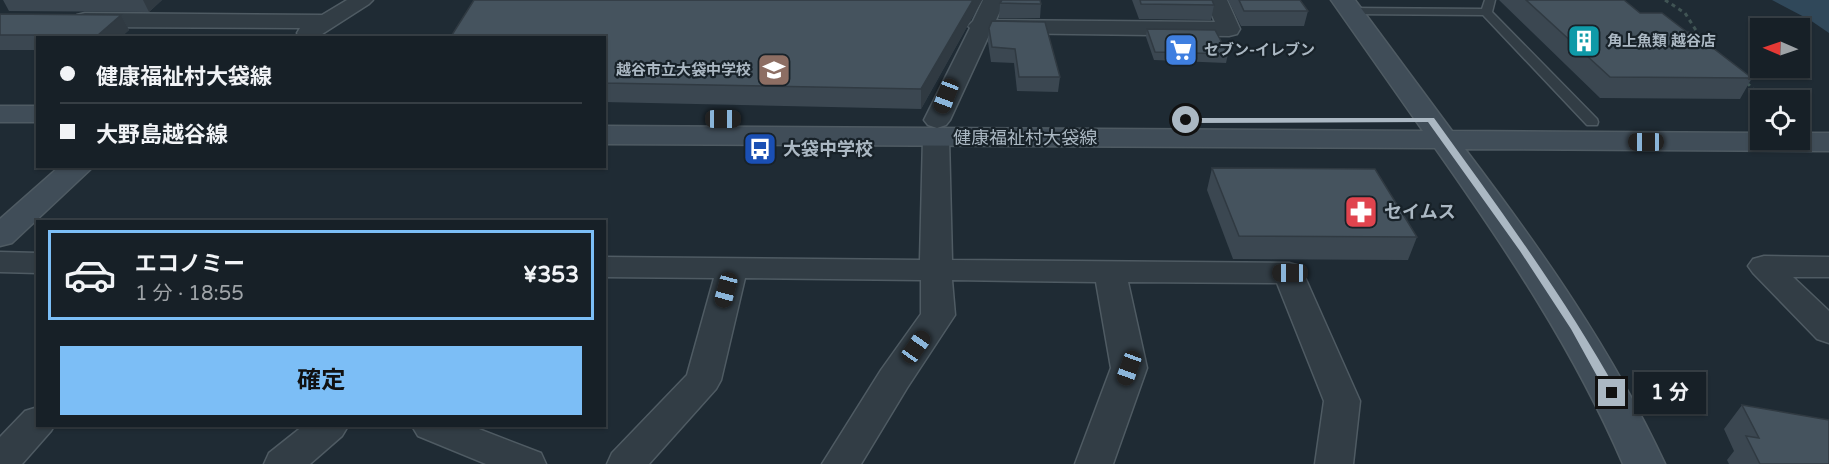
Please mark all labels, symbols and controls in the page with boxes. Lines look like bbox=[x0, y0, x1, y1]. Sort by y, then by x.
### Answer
north arrow bbox=[1750, 18, 1810, 78]
map controls bbox=[1750, 18, 1810, 150]
building icon: 角上魚類 越谷店 bbox=[1566, 23, 1602, 59]
supermarket icon: セブン-イレブン bbox=[1163, 32, 1199, 68]
place label: 角上魚類 越谷店 bbox=[1607, 32, 1716, 50]
place label: セブン-イレブン bbox=[1204, 41, 1315, 59]
school or university icon: 越谷市立大袋中学校 bbox=[756, 52, 792, 88]
place label: 越谷市立大袋中学校 bbox=[616, 61, 751, 79]
text: 健康福祉村大袋線 bbox=[96, 64, 272, 90]
car bbox=[931, 76, 961, 116]
button: locate bbox=[1750, 90, 1810, 150]
route start bbox=[1172, 106, 1199, 133]
car bbox=[705, 110, 741, 128]
text: 大野島越谷線 bbox=[96, 122, 228, 148]
street label: 健康福祉村大袋線 bbox=[953, 127, 1097, 149]
bus stop icon: 大袋中学校 bbox=[742, 131, 778, 167]
car bbox=[1628, 133, 1664, 151]
place label: 大袋中学校 bbox=[783, 138, 873, 160]
pharmacy icon: セイムス bbox=[1343, 194, 1379, 230]
place label: セイムス bbox=[1384, 201, 1456, 223]
icon: car bbox=[63, 248, 117, 302]
text: エコノミー bbox=[135, 251, 245, 277]
text: ¥353 bbox=[523, 262, 579, 288]
car bbox=[1272, 264, 1308, 282]
car bbox=[713, 270, 739, 310]
text: 1 分 · 18:55 bbox=[135, 282, 244, 306]
car bbox=[898, 327, 934, 367]
button: 確定 bbox=[60, 346, 582, 415]
car bbox=[1114, 348, 1144, 388]
callout: 1 分 bbox=[1633, 372, 1705, 414]
route end bbox=[1598, 379, 1625, 406]
text: 1 分 bbox=[1651, 381, 1689, 405]

